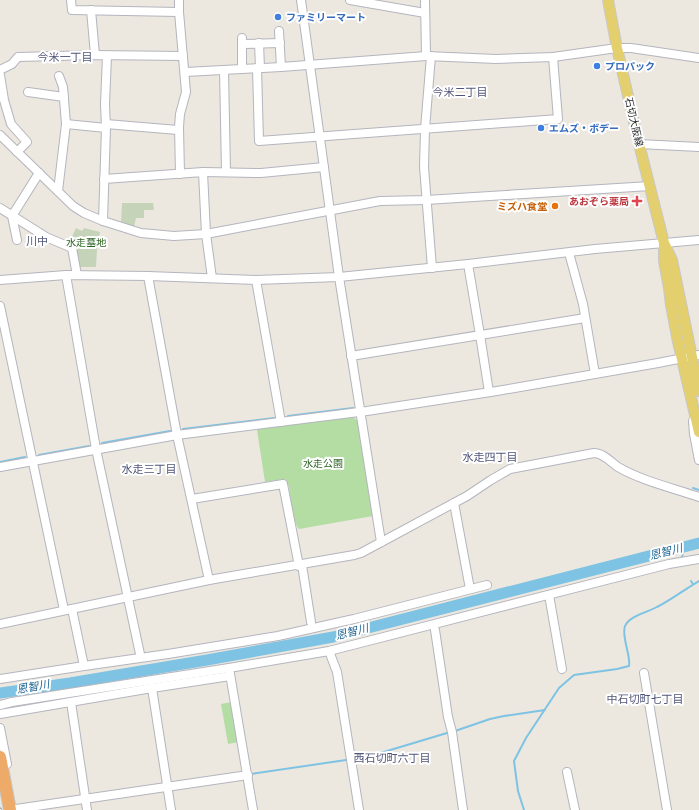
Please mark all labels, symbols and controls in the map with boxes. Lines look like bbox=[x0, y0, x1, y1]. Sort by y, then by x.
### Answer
marker: ファミリーマート bbox=[273, 12, 283, 22]
place label: ファミリーマート bbox=[286, 12, 366, 23]
district label: 今米一丁目 bbox=[38, 51, 93, 64]
marker: プロパック bbox=[592, 61, 602, 71]
place label: プロパック bbox=[605, 61, 655, 72]
district label: 今米二丁目 bbox=[433, 86, 488, 99]
street label: 石切大阪線 bbox=[623, 96, 645, 148]
marker: エムズ・ボデー bbox=[536, 123, 546, 133]
place label: エムズ・ボデー bbox=[549, 123, 619, 134]
place label: あおぞら薬局 bbox=[569, 196, 629, 207]
marker: あおぞら薬局 bbox=[632, 196, 642, 206]
place label: ミズハ食堂 bbox=[497, 201, 547, 212]
marker: ミズハ食堂 bbox=[550, 201, 560, 211]
district label: 川中 bbox=[26, 235, 48, 248]
park label: 水走墓地 bbox=[66, 237, 107, 248]
district label: 水走四丁目 bbox=[463, 451, 518, 464]
park label: 水走公園 bbox=[303, 458, 343, 469]
district label: 水走三丁目 bbox=[122, 463, 177, 476]
water label: 恩智川 bbox=[648, 541, 685, 562]
water label: 恩智川 bbox=[334, 621, 371, 642]
water label: 恩智川 bbox=[16, 678, 51, 696]
district label: 中石切町七丁目 bbox=[607, 693, 684, 706]
district label: 西石切町六丁目 bbox=[354, 752, 431, 765]

